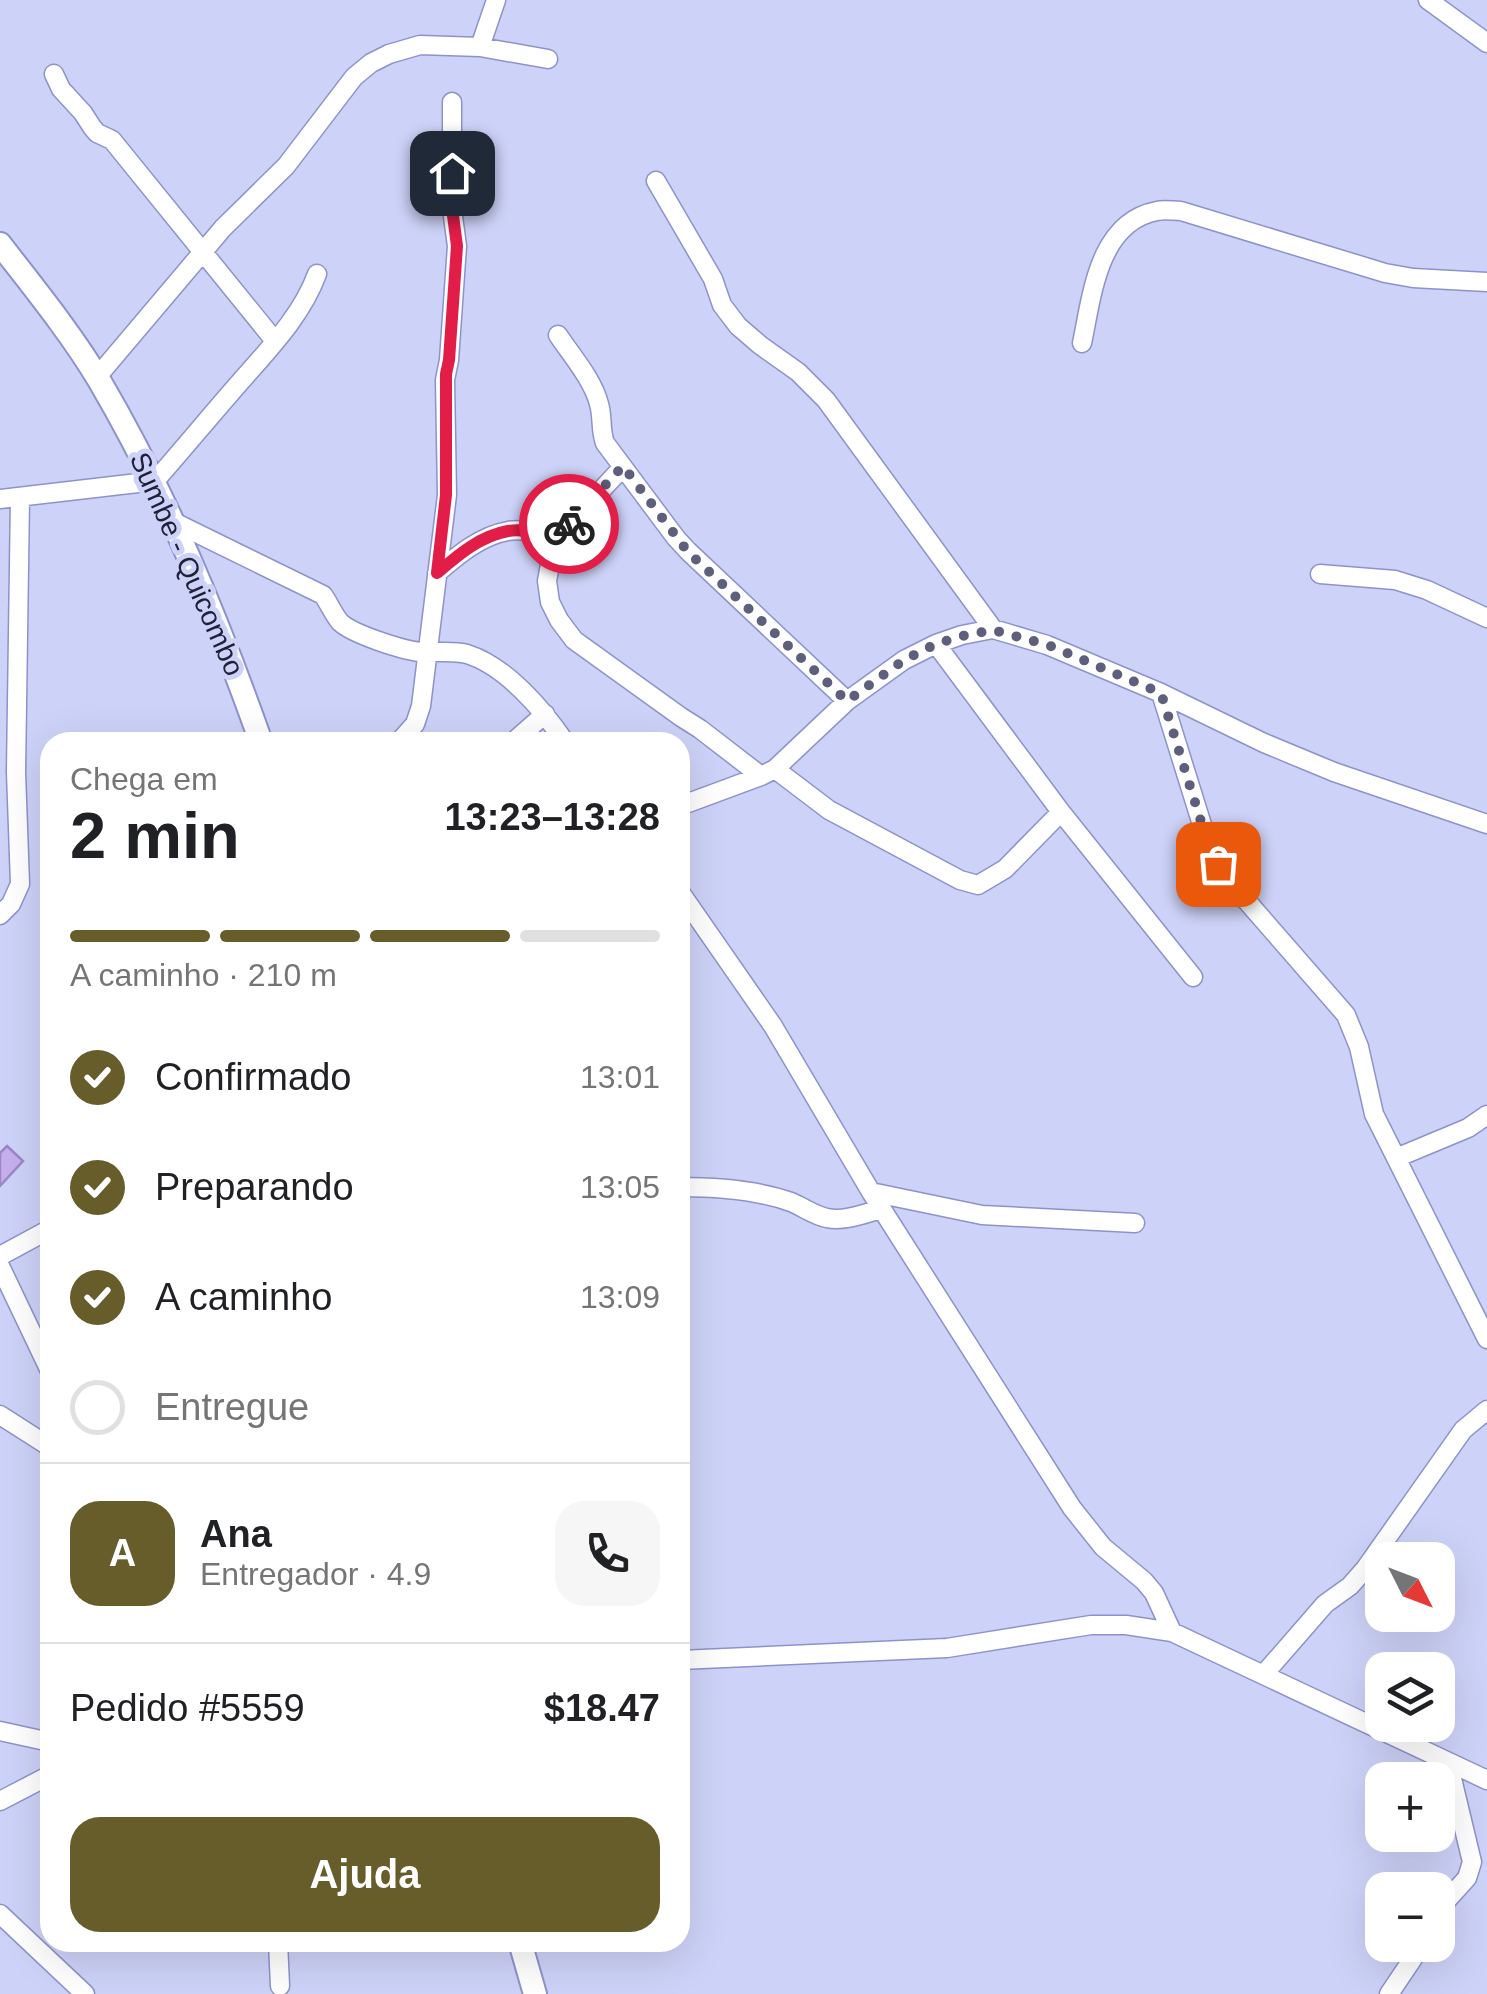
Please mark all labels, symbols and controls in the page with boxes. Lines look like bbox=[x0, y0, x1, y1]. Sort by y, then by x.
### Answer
pin bbox=[410, 131, 495, 216]
icon: home bbox=[425, 146, 480, 201]
street label: Sumbe - Quicombo bbox=[124, 448, 250, 680]
courier bbox=[519, 474, 619, 574]
icon: bike bbox=[542, 497, 597, 552]
text: Chega em bbox=[70, 761, 218, 797]
text: 13:23–13:28 bbox=[444, 796, 660, 838]
text: 2 min bbox=[70, 799, 240, 872]
pin bbox=[1176, 822, 1261, 907]
icon: bag bbox=[1191, 837, 1246, 892]
text: A caminho · 210 m bbox=[70, 957, 337, 993]
icon: check bbox=[70, 1050, 125, 1105]
text: Confirmado bbox=[155, 1056, 351, 1098]
text: 13:01 bbox=[580, 1059, 660, 1095]
icon: check bbox=[70, 1160, 125, 1215]
text: Preparando bbox=[155, 1166, 354, 1208]
text: 13:05 bbox=[580, 1169, 660, 1205]
icon: check bbox=[70, 1270, 125, 1325]
text: A caminho bbox=[155, 1276, 332, 1318]
text: 13:09 bbox=[580, 1279, 660, 1315]
text: Entregue bbox=[155, 1386, 309, 1428]
button: phone bbox=[555, 1501, 660, 1606]
text: Ana bbox=[200, 1513, 272, 1555]
text: A bbox=[109, 1532, 136, 1574]
north arrow bbox=[1365, 1542, 1455, 1632]
map controls bbox=[1365, 1542, 1455, 1962]
text: Entregador · 4.9 bbox=[200, 1556, 431, 1592]
button: layers bbox=[1365, 1652, 1455, 1742]
text: Pedido #5559 bbox=[70, 1687, 305, 1729]
text: $18.47 bbox=[544, 1687, 660, 1729]
button: + bbox=[1365, 1762, 1455, 1852]
button: Ajuda bbox=[70, 1817, 660, 1932]
button: − bbox=[1365, 1872, 1455, 1962]

